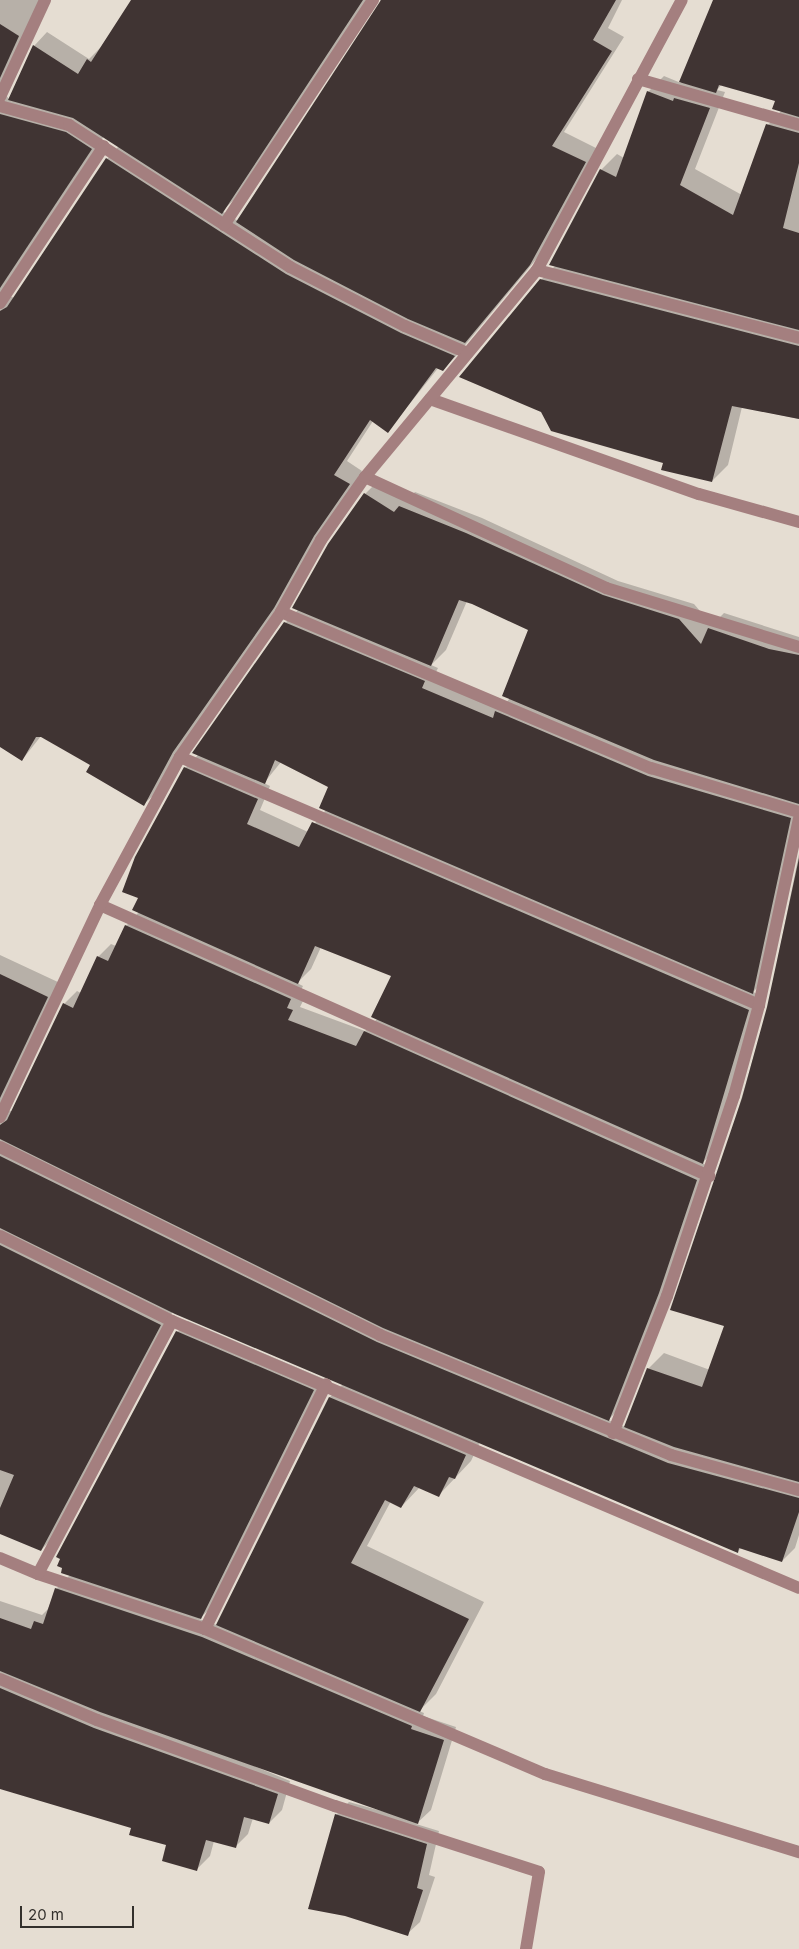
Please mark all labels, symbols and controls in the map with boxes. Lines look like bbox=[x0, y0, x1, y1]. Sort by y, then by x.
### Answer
scale bar bbox=[22, 1896, 136, 1928]
text: 20 m bbox=[28, 1905, 64, 1924]

